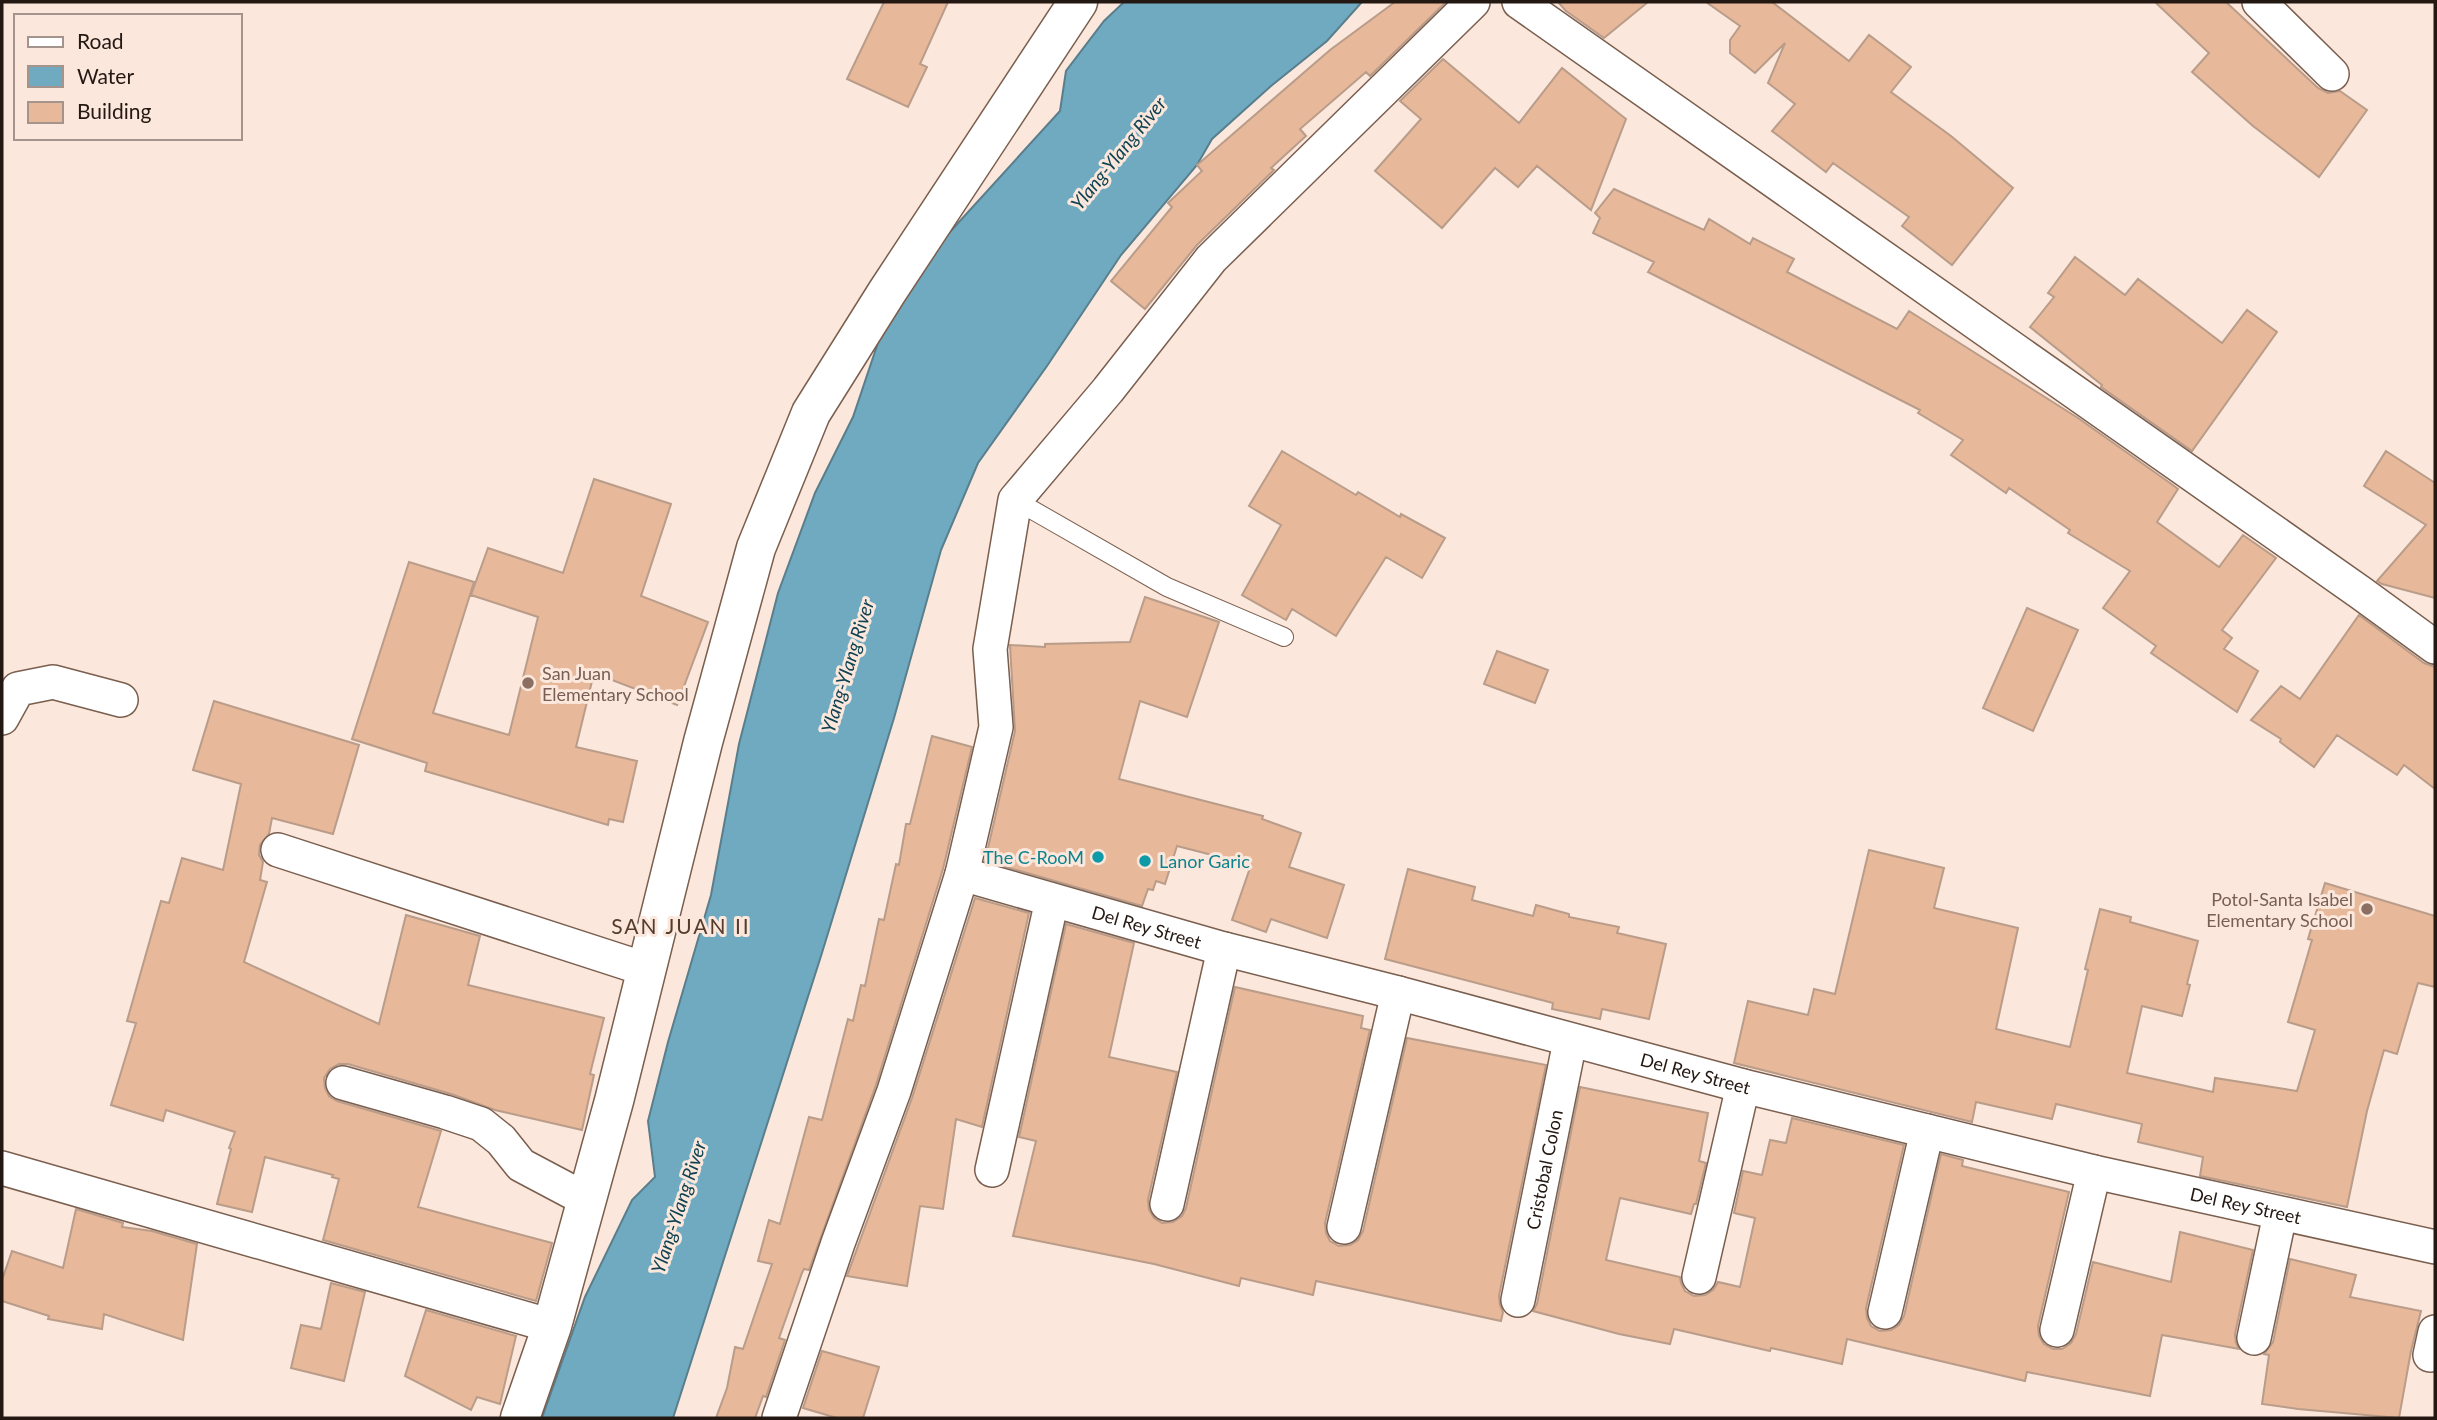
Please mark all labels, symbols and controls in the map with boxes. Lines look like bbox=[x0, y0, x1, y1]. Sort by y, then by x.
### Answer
legend bbox=[14, 14, 242, 140]
text: Road bbox=[77, 28, 124, 53]
text: Water bbox=[77, 63, 134, 88]
water label: Ylang-Ylang River bbox=[1066, 92, 1171, 214]
text: Building bbox=[77, 98, 152, 123]
water label: Ylang-Ylang River bbox=[816, 596, 878, 735]
place label: San Juan Elementary School bbox=[542, 662, 689, 705]
marker: San Juan Elementary School bbox=[520, 675, 536, 691]
place label: The C-RooM bbox=[983, 846, 1084, 868]
marker: The C-RooM bbox=[1090, 849, 1106, 865]
place label: Lanor Garic bbox=[1159, 850, 1250, 872]
marker: Lanor Garic bbox=[1137, 853, 1153, 869]
place label: Potol-Santa Isabel Elementary School bbox=[2206, 888, 2353, 931]
street label: Del Rey Street bbox=[1089, 901, 1204, 953]
marker: Potol-Santa Isabel Elementary School bbox=[2359, 901, 2375, 917]
district label: SAN JUAN II bbox=[611, 913, 751, 938]
street label: Del Rey Street bbox=[1638, 1048, 1753, 1099]
street label: Cristobal Colon bbox=[1521, 1108, 1567, 1231]
water label: Ylang-Ylang River bbox=[646, 1137, 710, 1276]
street label: Del Rey Street bbox=[2188, 1182, 2304, 1228]

